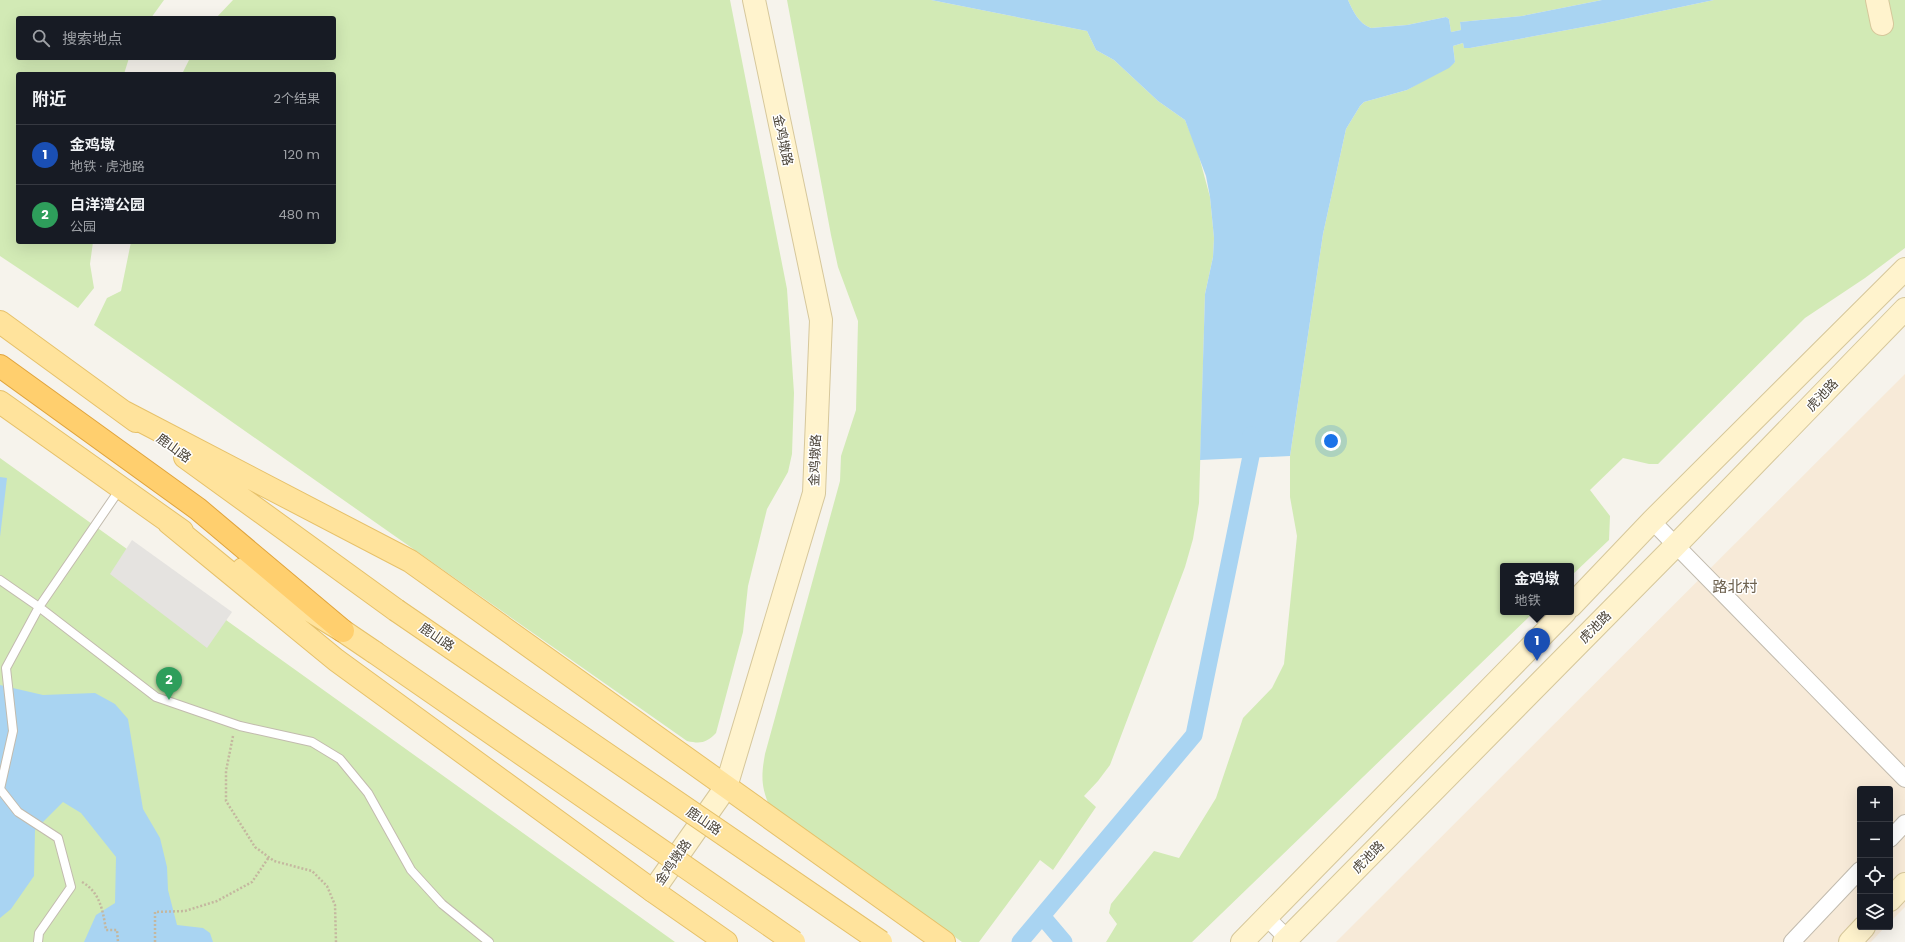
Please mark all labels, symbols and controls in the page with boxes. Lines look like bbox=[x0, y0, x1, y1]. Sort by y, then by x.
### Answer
search box bbox=[16, 16, 336, 60]
icon: search bbox=[30, 27, 52, 49]
text: 搜索地点 bbox=[62, 28, 122, 49]
text: 附近 bbox=[32, 87, 66, 111]
text: 2个结果 bbox=[274, 89, 320, 108]
street label: 金鸡墩路 bbox=[768, 113, 798, 167]
text: 金鸡墩 bbox=[70, 134, 115, 155]
text: 1 bbox=[43, 145, 47, 164]
text: 120 m bbox=[283, 145, 320, 164]
text: 地铁 · 虎池路 bbox=[70, 157, 145, 176]
text: 白洋湾公园 bbox=[70, 194, 145, 215]
text: 2 bbox=[41, 205, 49, 224]
text: 480 m bbox=[279, 205, 320, 224]
text: 公园 bbox=[70, 217, 96, 236]
street label: 虎池路 bbox=[1802, 374, 1842, 416]
street label: 鹿山路 bbox=[153, 429, 195, 467]
your location bbox=[1321, 431, 1341, 451]
street label: 金鸡墩路 bbox=[805, 434, 825, 486]
popup bbox=[1500, 563, 1574, 615]
text: 金鸡墩 bbox=[1514, 568, 1560, 589]
district label: 路北村 bbox=[1712, 576, 1758, 597]
text: 地铁 bbox=[1514, 591, 1541, 610]
street label: 虎池路 bbox=[1574, 606, 1616, 648]
street label: 鹿山路 bbox=[416, 618, 458, 656]
pin: 1 bbox=[1524, 628, 1550, 661]
pin: 2 bbox=[156, 667, 182, 700]
map controls bbox=[1857, 786, 1893, 930]
button: + bbox=[1857, 786, 1893, 822]
street label: 鹿山路 bbox=[683, 802, 725, 840]
button: − bbox=[1857, 822, 1893, 858]
street label: 金鸡墩路 bbox=[650, 835, 696, 889]
street label: 虎池路 bbox=[1347, 836, 1389, 878]
button: locate bbox=[1857, 858, 1893, 894]
button: layers bbox=[1857, 894, 1893, 930]

